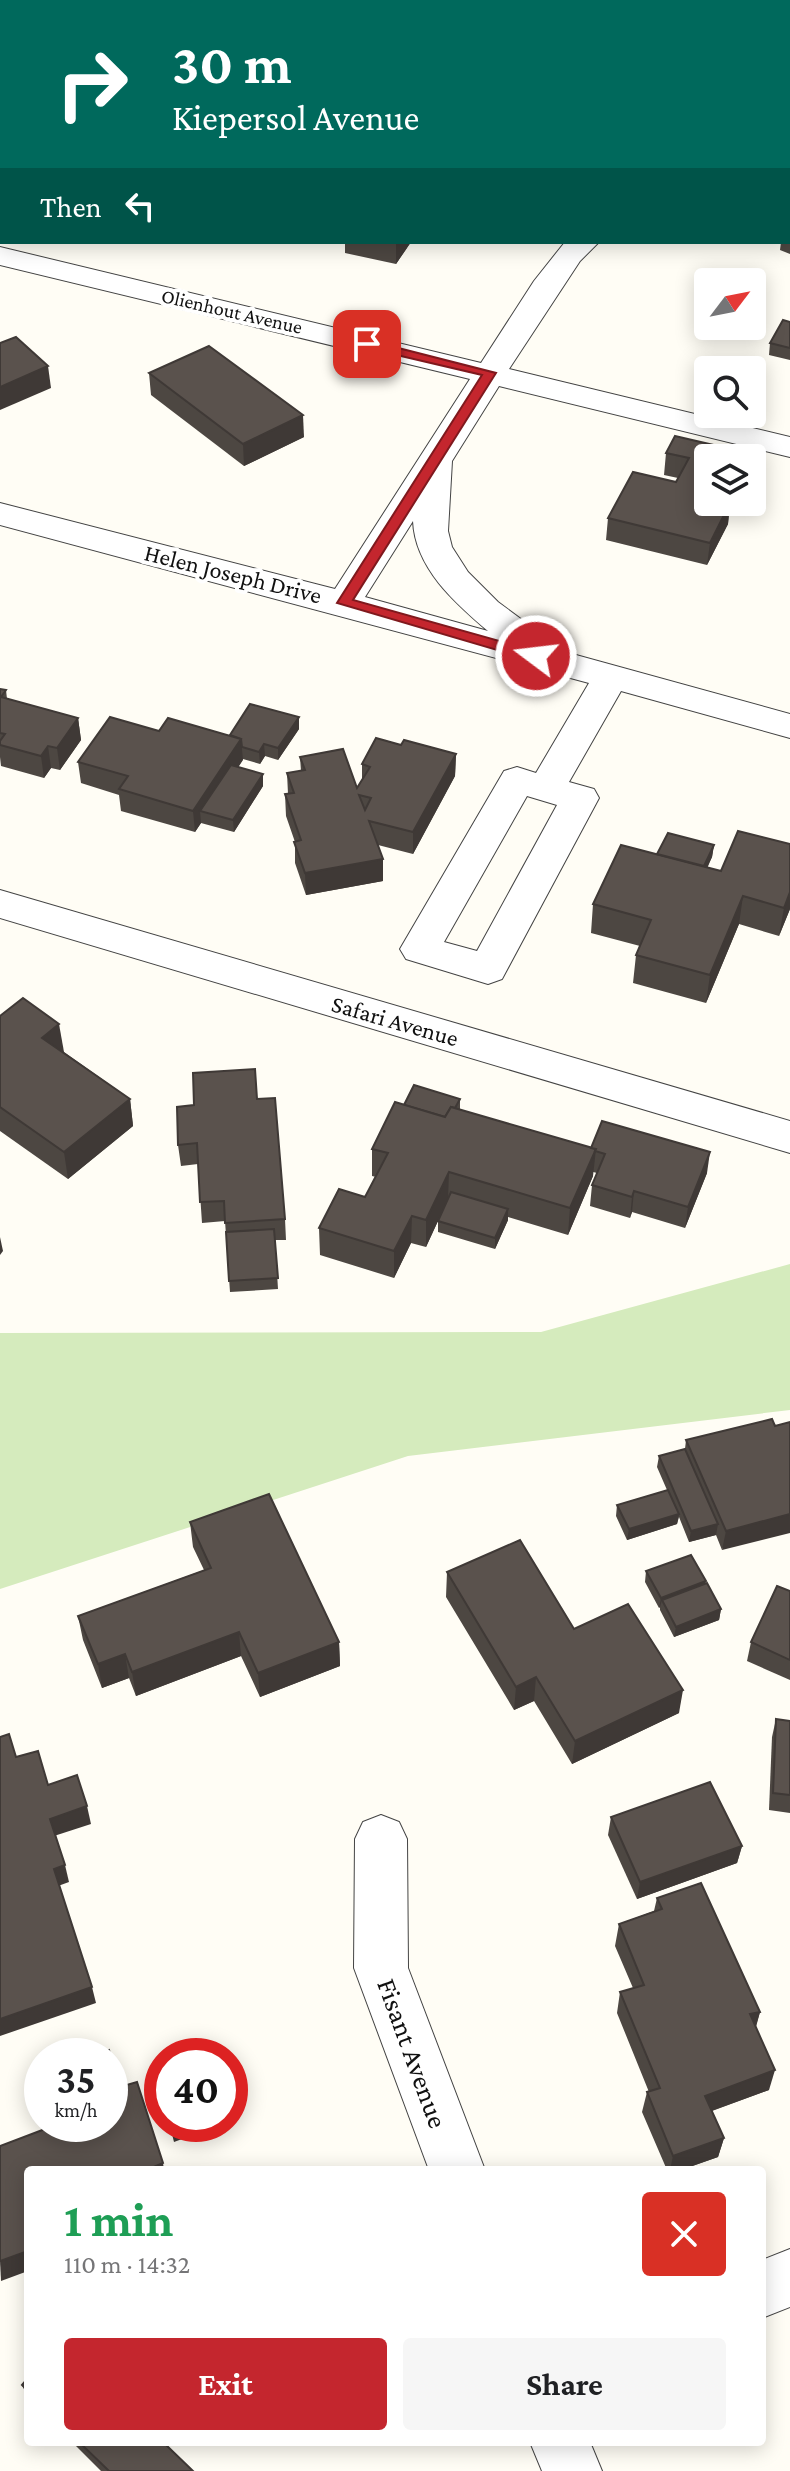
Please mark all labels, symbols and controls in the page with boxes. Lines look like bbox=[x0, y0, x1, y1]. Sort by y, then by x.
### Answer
icon: right bbox=[40, 32, 144, 136]
text: 30 m bbox=[172, 33, 292, 95]
text: Kiepersol Avenue bbox=[172, 98, 419, 138]
icon: left bbox=[118, 184, 162, 228]
text: Then bbox=[40, 190, 102, 223]
north arrow bbox=[694, 268, 766, 340]
map controls bbox=[694, 268, 766, 516]
street label: Olienhout Avenue bbox=[159, 284, 305, 338]
pin bbox=[333, 310, 401, 378]
icon: arrive bbox=[345, 322, 389, 366]
button: search bbox=[694, 356, 766, 428]
button: layers bbox=[694, 444, 766, 516]
street label: Helen Joseph Drive bbox=[142, 538, 325, 609]
position arrow bbox=[494, 614, 578, 698]
street label: Safari Avenue bbox=[329, 990, 462, 1051]
street label: Fisant Avenue bbox=[371, 1974, 454, 2132]
speed limit sign: 40 bbox=[144, 2038, 248, 2142]
text: 35 bbox=[56, 2057, 96, 2102]
text: km/h bbox=[54, 2099, 98, 2121]
button: close bbox=[642, 2192, 726, 2276]
text: 1 min bbox=[64, 2193, 173, 2246]
text: 110 m · 14:32 bbox=[64, 2250, 190, 2279]
button: Exit bbox=[64, 2338, 387, 2430]
button: Share bbox=[403, 2338, 726, 2430]

